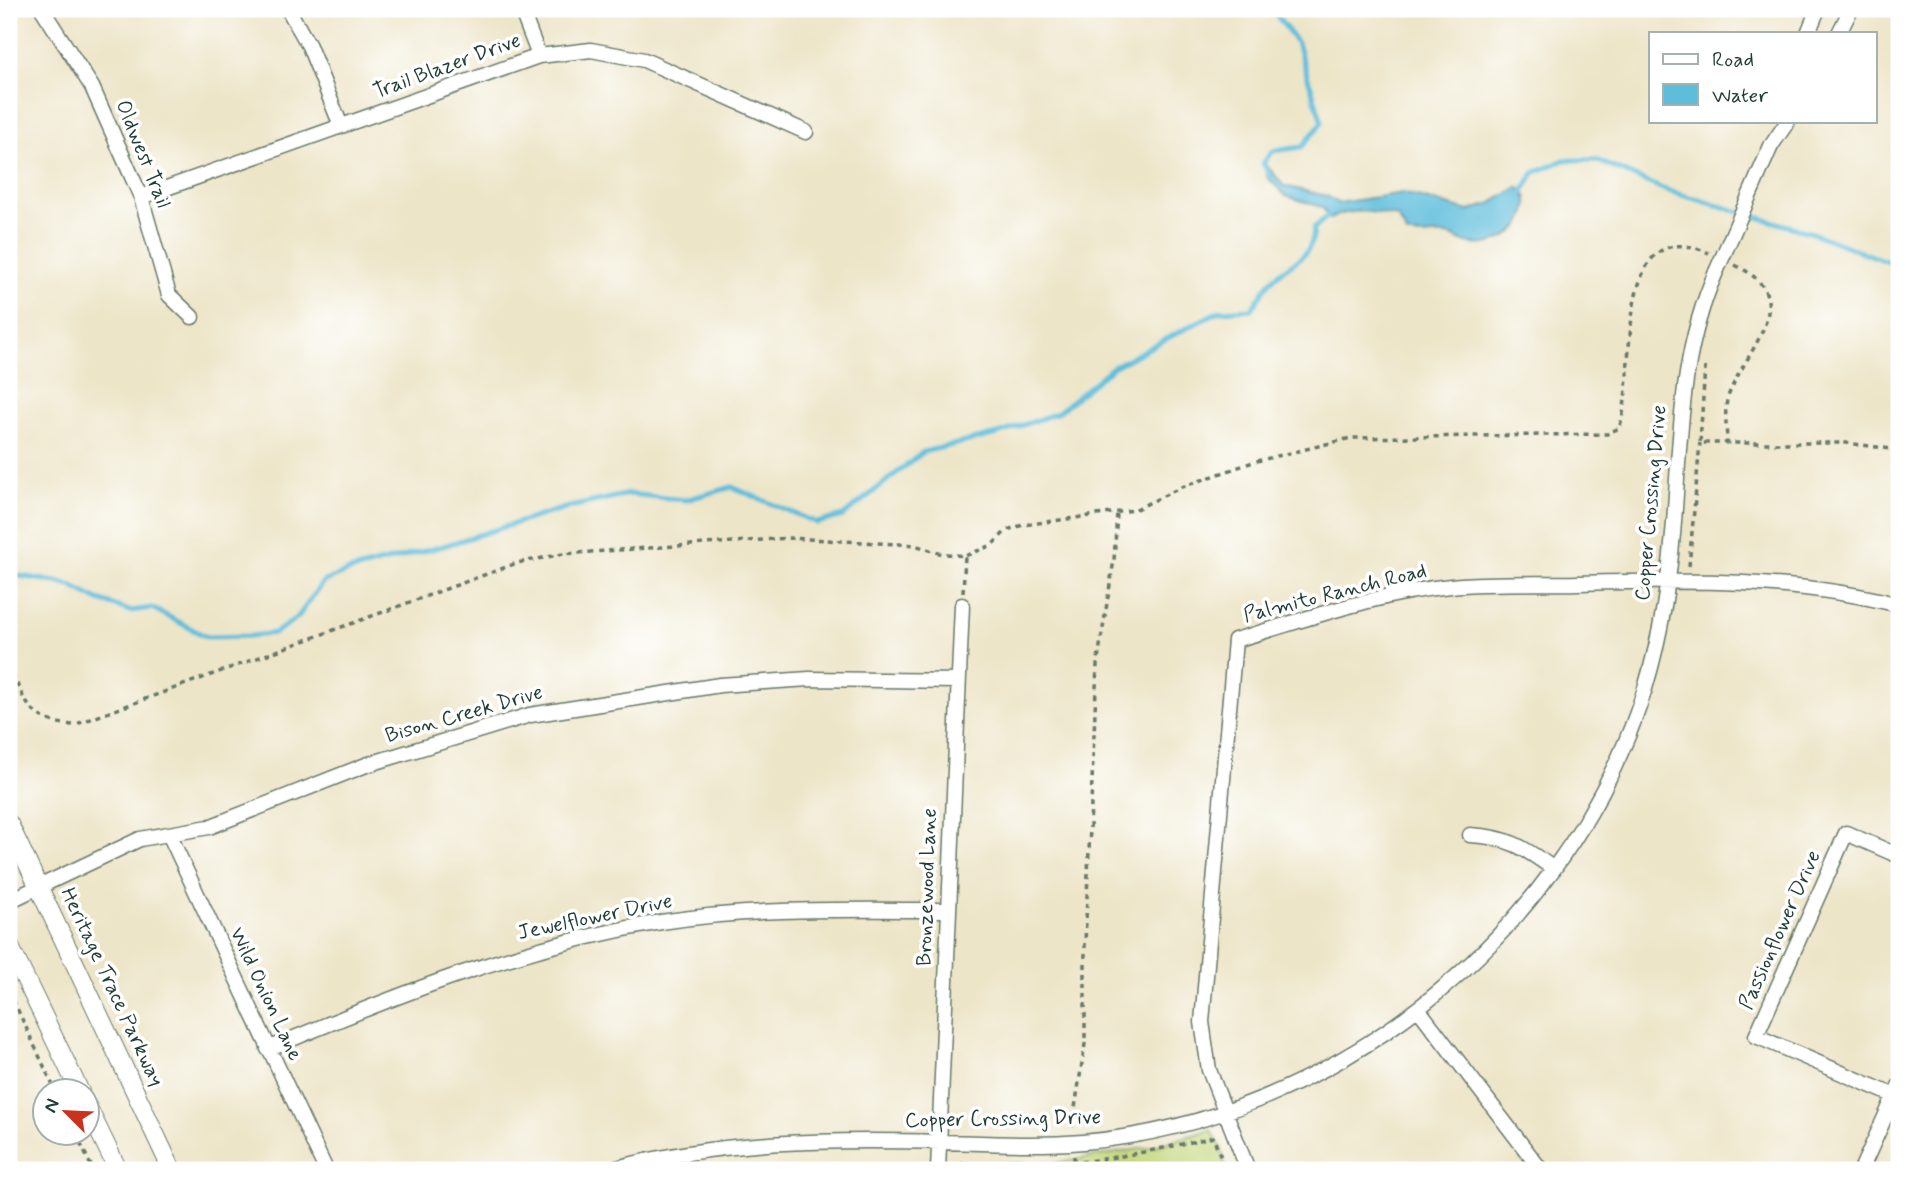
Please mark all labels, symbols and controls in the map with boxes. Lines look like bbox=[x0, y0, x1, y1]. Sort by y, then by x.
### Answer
street label: Trail Blazer Drive bbox=[369, 26, 525, 106]
legend bbox=[1649, 32, 1876, 122]
text: Road bbox=[1712, 46, 1754, 74]
text: Water bbox=[1712, 82, 1768, 110]
street label: Oldwest Trail bbox=[109, 96, 177, 212]
street label: Copper Crossing Drive bbox=[1628, 404, 1674, 602]
street label: Palmito Ranch Road bbox=[1240, 557, 1430, 629]
street label: Bison Creek Drive bbox=[382, 678, 546, 750]
street label: Bronzewood Lane bbox=[910, 808, 944, 966]
street label: Passionflower Drive bbox=[1732, 846, 1828, 1014]
street label: Heritage Trace Parkway bbox=[54, 883, 170, 1091]
street label: Jewelflower Drive bbox=[515, 887, 675, 947]
street label: Wild Onion Lane bbox=[223, 923, 309, 1065]
north arrow bbox=[32, 1078, 102, 1148]
text: N bbox=[38, 1095, 66, 1117]
street label: Copper Crossing Drive bbox=[905, 1103, 1101, 1135]

